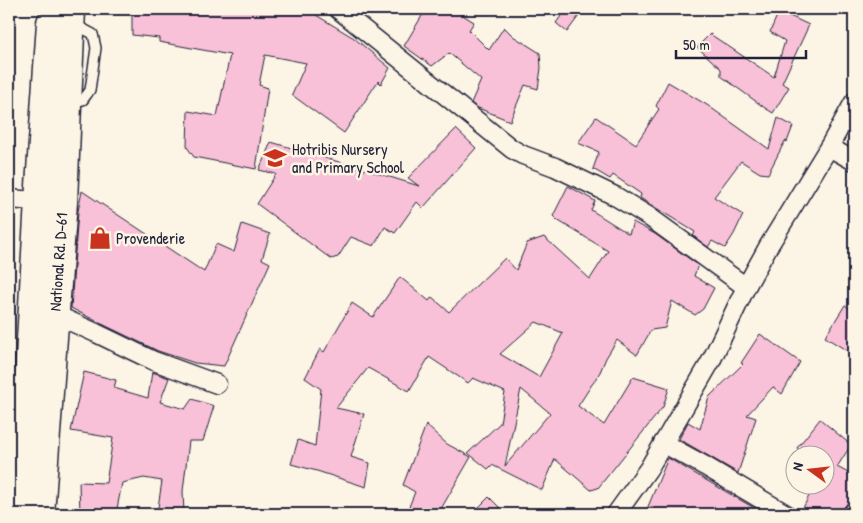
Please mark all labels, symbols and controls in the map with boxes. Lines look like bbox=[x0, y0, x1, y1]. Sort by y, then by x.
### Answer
scale bar bbox=[676, 28, 806, 60]
text: 50 m bbox=[683, 34, 710, 55]
place label: Hotribis Nursery and Primary School bbox=[292, 138, 405, 178]
school or university icon: Hotribis Nursery and Primary School bbox=[262, 145, 288, 171]
street label: National Rd. D-61 bbox=[44, 212, 72, 312]
shop icon: Provenderie bbox=[87, 225, 113, 251]
place label: Provenderie bbox=[116, 227, 186, 249]
north arrow bbox=[786, 446, 836, 496]
text: N bbox=[787, 460, 807, 473]

